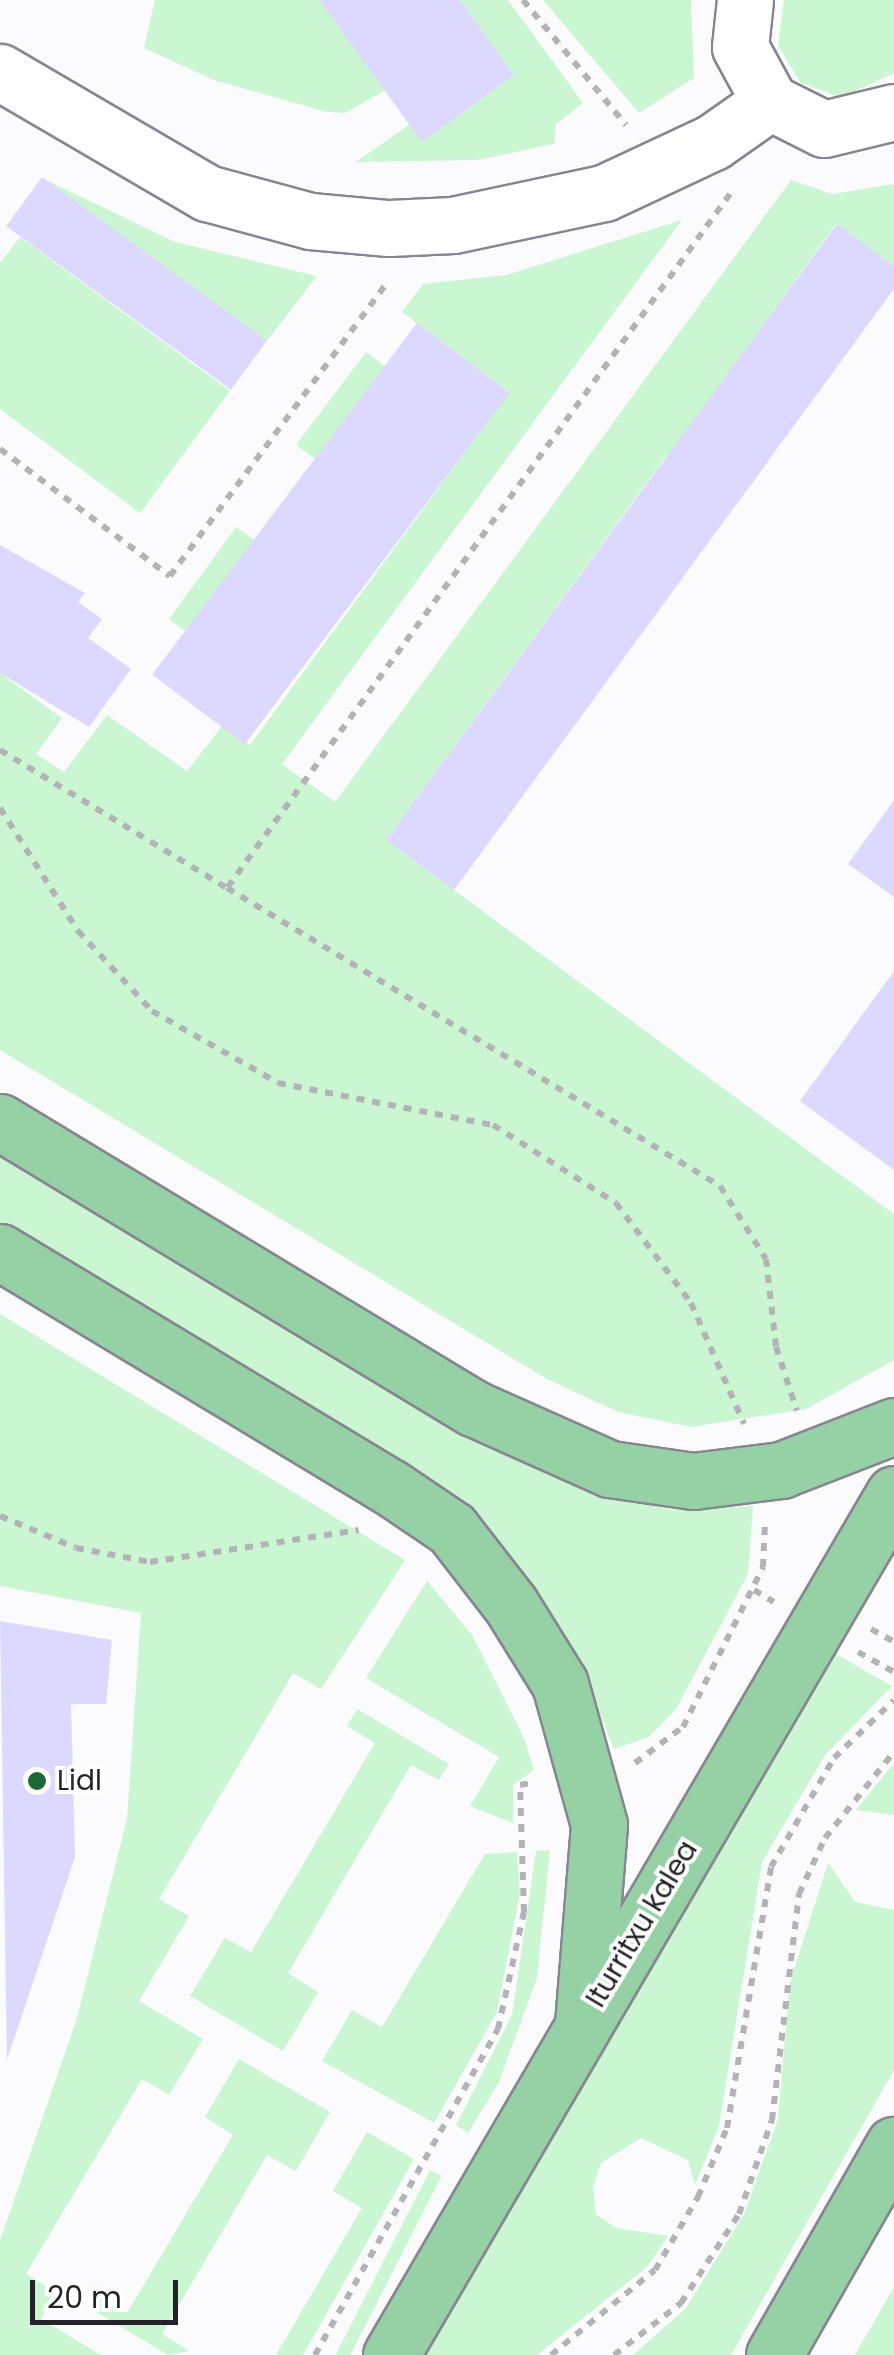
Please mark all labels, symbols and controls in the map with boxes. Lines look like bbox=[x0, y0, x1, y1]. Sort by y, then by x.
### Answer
place label: Lidl bbox=[57, 1764, 102, 1798]
marker: Lidl bbox=[26, 1770, 48, 1792]
street label: Iturritxu kalea bbox=[579, 1835, 705, 2013]
scale bar bbox=[35, 2260, 182, 2322]
text: 20 m bbox=[47, 2276, 122, 2319]

